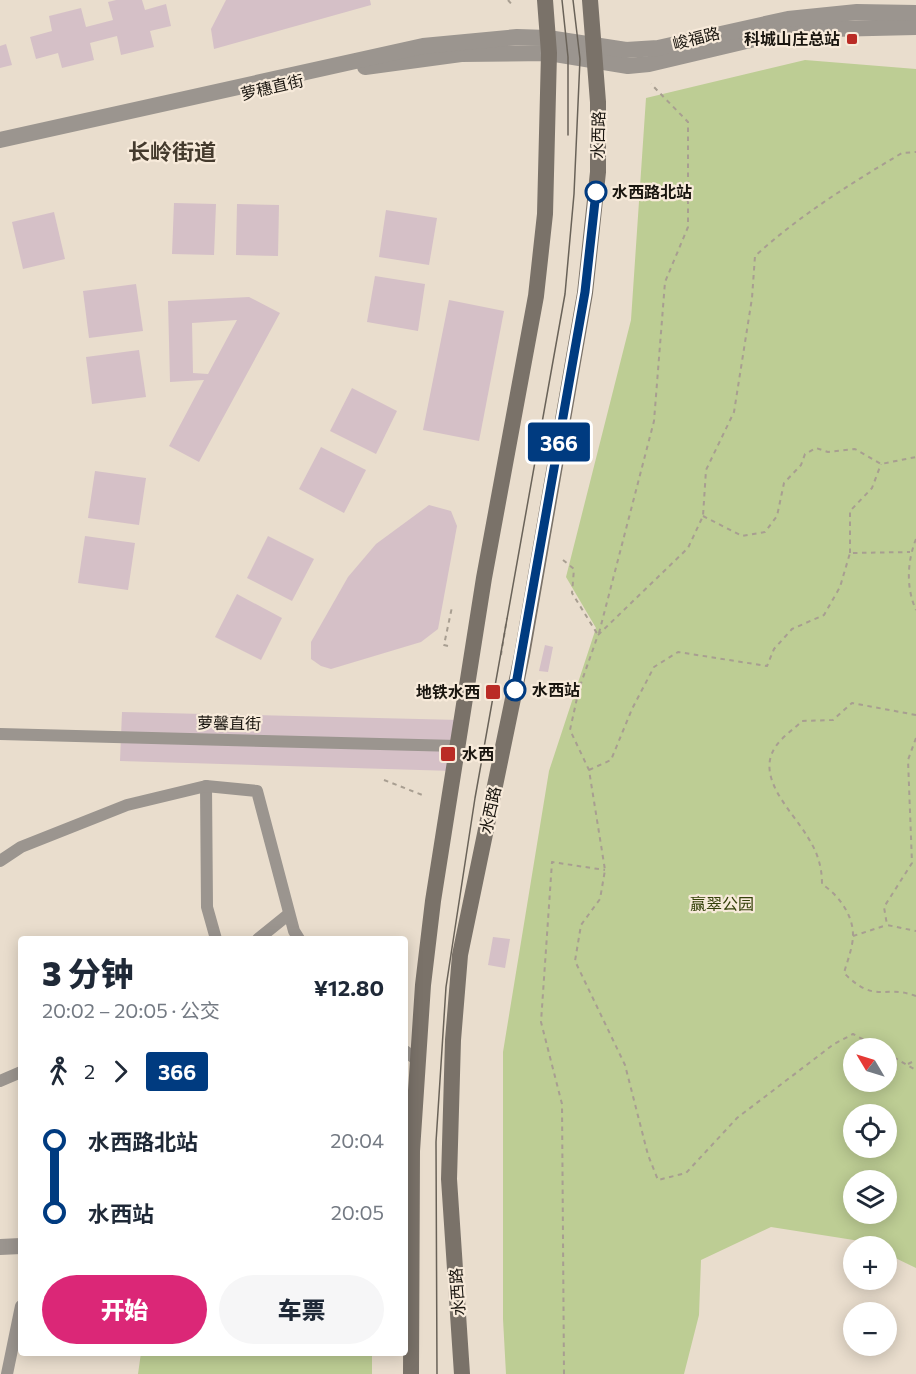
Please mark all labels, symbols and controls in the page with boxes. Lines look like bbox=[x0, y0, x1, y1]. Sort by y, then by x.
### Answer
street label: 峻福路 bbox=[670, 22, 721, 53]
place label: 科城山庄总站 bbox=[744, 29, 840, 48]
marker: 科城山庄总站 bbox=[845, 32, 859, 46]
street label: 萝穗直街 bbox=[239, 70, 305, 103]
street label: 水西路 bbox=[588, 111, 607, 159]
district label: 长岭街道 bbox=[128, 138, 216, 165]
marker: 水西路北站 bbox=[585, 181, 607, 203]
place label: 水西路北站 bbox=[612, 182, 692, 201]
line badge: 366 bbox=[524, 422, 594, 462]
text: 366 bbox=[540, 430, 578, 455]
marker: 水西站 bbox=[504, 679, 526, 701]
place label: 水西站 bbox=[532, 680, 580, 699]
place label: 地铁水西 bbox=[416, 682, 480, 701]
marker: 地铁水西 bbox=[484, 683, 502, 701]
street label: 萝馨直街 bbox=[197, 712, 261, 733]
place label: 水西 bbox=[462, 744, 494, 763]
marker: 水西 bbox=[439, 745, 457, 763]
street label: 水西路 bbox=[475, 784, 504, 835]
park label: 赢翠公园 bbox=[690, 894, 754, 913]
text: 3 分钟 bbox=[42, 952, 134, 993]
text: ¥12.80 bbox=[314, 974, 384, 1001]
text: 20:02 – 20:05 · 公交 bbox=[42, 998, 220, 1022]
north arrow bbox=[843, 1038, 897, 1092]
map controls bbox=[843, 1038, 897, 1356]
icon: walk bbox=[42, 1055, 75, 1088]
icon: forward bbox=[104, 1055, 137, 1088]
text: 2 bbox=[84, 1059, 95, 1083]
text: 366 bbox=[158, 1059, 196, 1084]
button: locate bbox=[843, 1104, 897, 1158]
text: 水西路北站 bbox=[88, 1128, 198, 1155]
text: 20:04 bbox=[330, 1128, 384, 1152]
button: layers bbox=[843, 1170, 897, 1224]
text: 水西站 bbox=[88, 1200, 154, 1227]
text: 20:05 bbox=[331, 1200, 384, 1224]
button: + bbox=[843, 1236, 897, 1290]
street label: 水西路 bbox=[445, 1267, 468, 1317]
button: 开始 bbox=[42, 1275, 207, 1344]
button: 车票 bbox=[219, 1275, 384, 1344]
button: − bbox=[843, 1302, 897, 1356]

